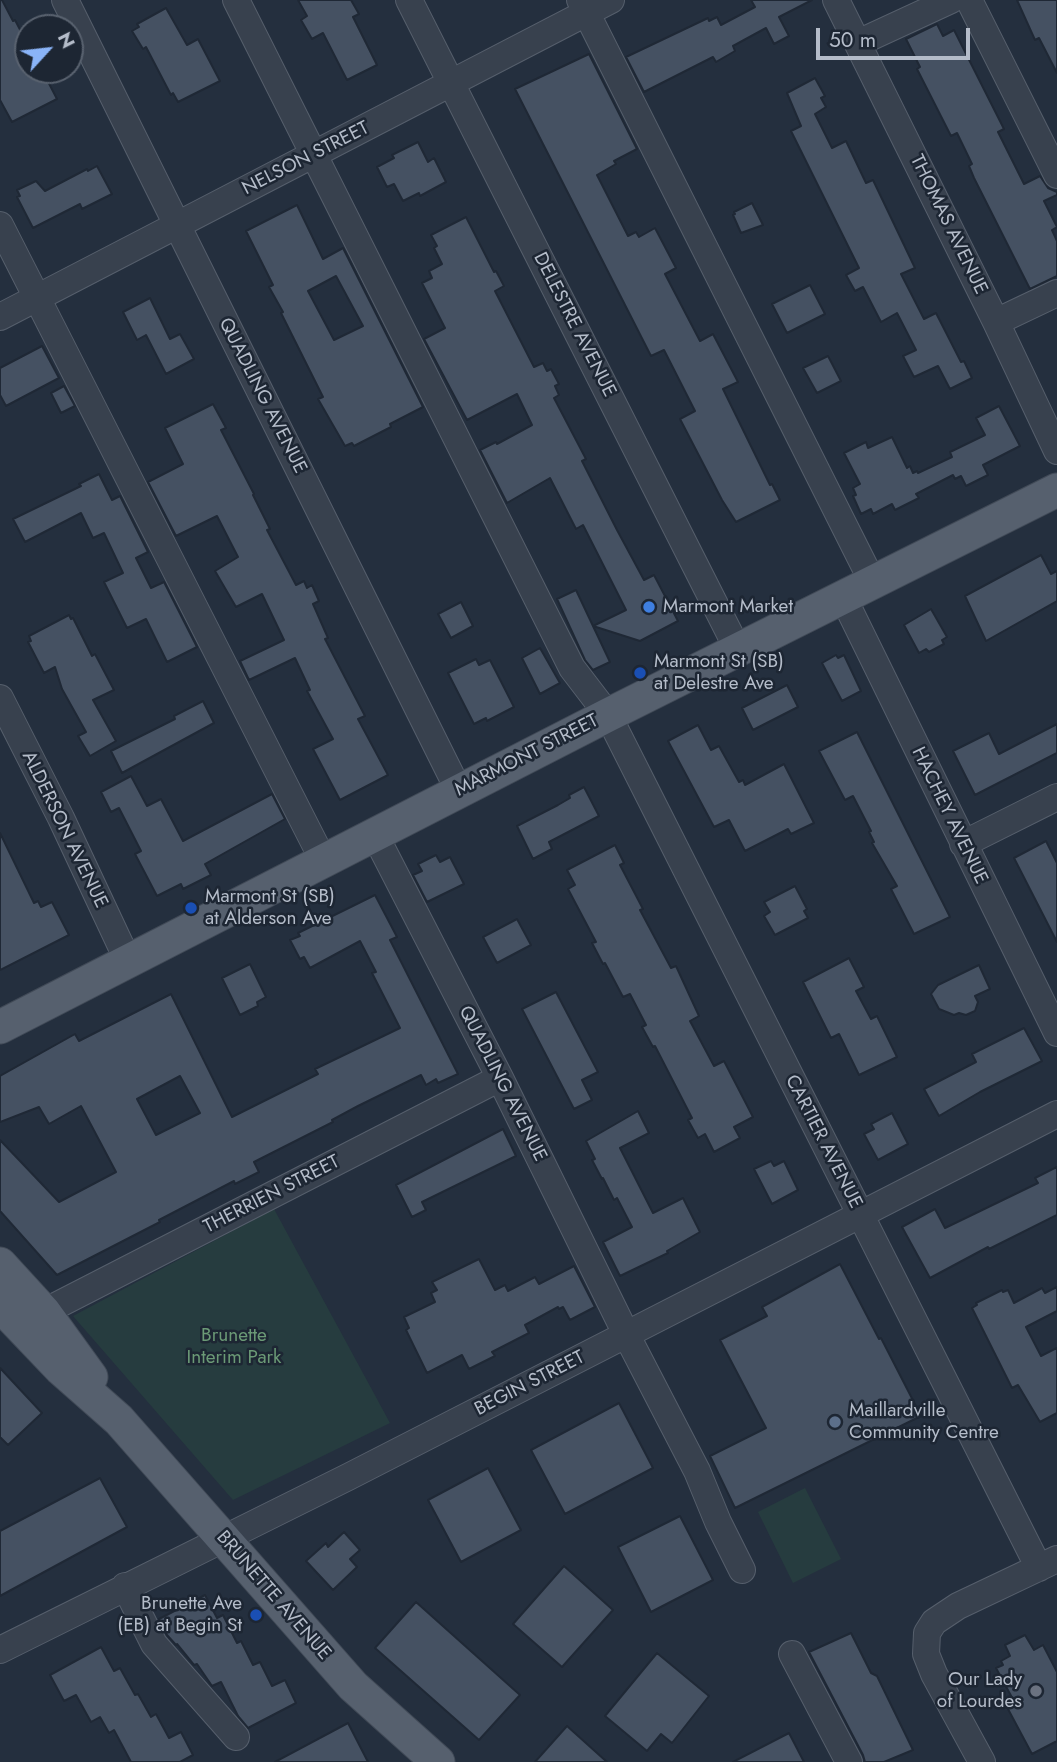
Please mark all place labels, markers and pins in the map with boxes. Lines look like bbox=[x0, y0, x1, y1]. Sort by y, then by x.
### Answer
place label: Marmont Market bbox=[663, 596, 793, 618]
marker: Marmont Market bbox=[641, 599, 657, 615]
place label: Marmont St (SB) at Delestre Ave bbox=[654, 651, 784, 695]
marker: Marmont St (SB) at Delestre Ave bbox=[632, 665, 648, 681]
place label: Marmont St (SB) at Alderson Ave bbox=[205, 886, 335, 930]
marker: Marmont St (SB) at Alderson Ave bbox=[183, 900, 199, 916]
place label: Maillardville Community Centre bbox=[849, 1400, 999, 1444]
marker: Maillardville Community Centre bbox=[827, 1414, 843, 1430]
place label: Brunette Ave (EB) at Begin St bbox=[117, 1593, 242, 1637]
marker: Brunette Ave (EB) at Begin St bbox=[248, 1607, 264, 1623]
place label: Our Lady of Lourdes bbox=[937, 1669, 1022, 1713]
marker: Our Lady of Lourdes bbox=[1028, 1683, 1044, 1699]

